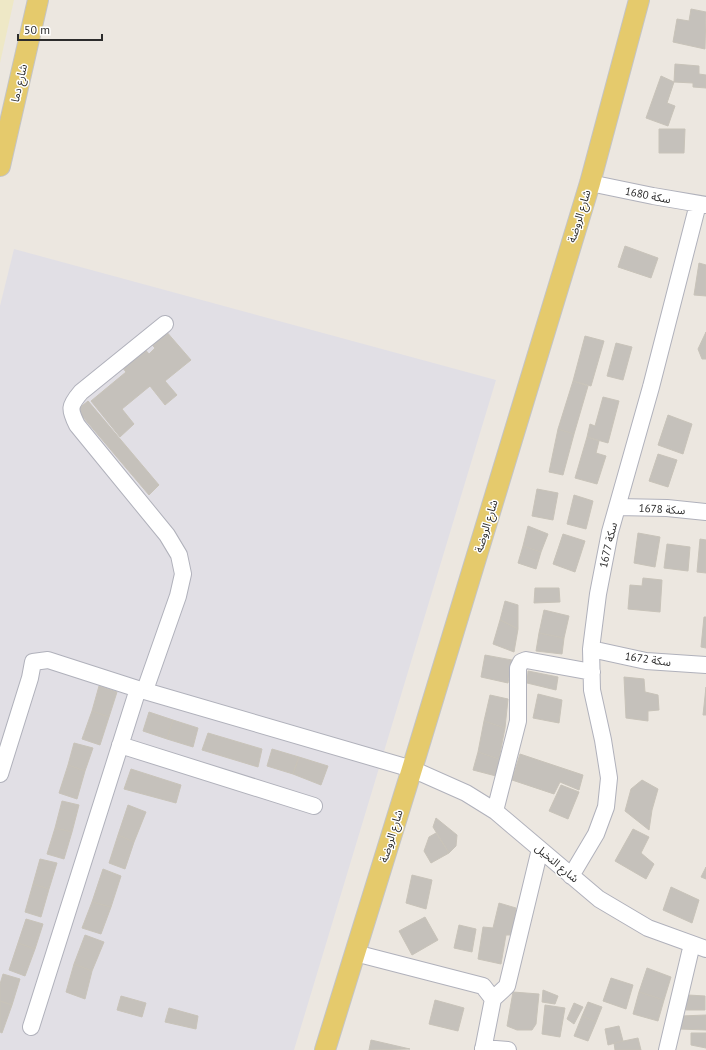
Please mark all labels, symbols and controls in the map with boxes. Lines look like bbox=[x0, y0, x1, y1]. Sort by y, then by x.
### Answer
scale bar bbox=[18, 16, 102, 42]
text: 50 m bbox=[24, 22, 50, 37]
street label: شارع دما bbox=[8, 62, 31, 104]
street label: سكة 1680 bbox=[624, 184, 673, 206]
street label: شارع الروضة bbox=[564, 188, 595, 244]
street label: شارع الروضة bbox=[471, 498, 502, 554]
street label: سكة 1678 bbox=[638, 501, 686, 517]
street label: سكة 1677 bbox=[596, 520, 620, 569]
street label: سكة 1672 bbox=[624, 649, 672, 669]
street label: شارع الروضة bbox=[376, 808, 407, 864]
street label: شارع النخيل bbox=[532, 841, 582, 886]

